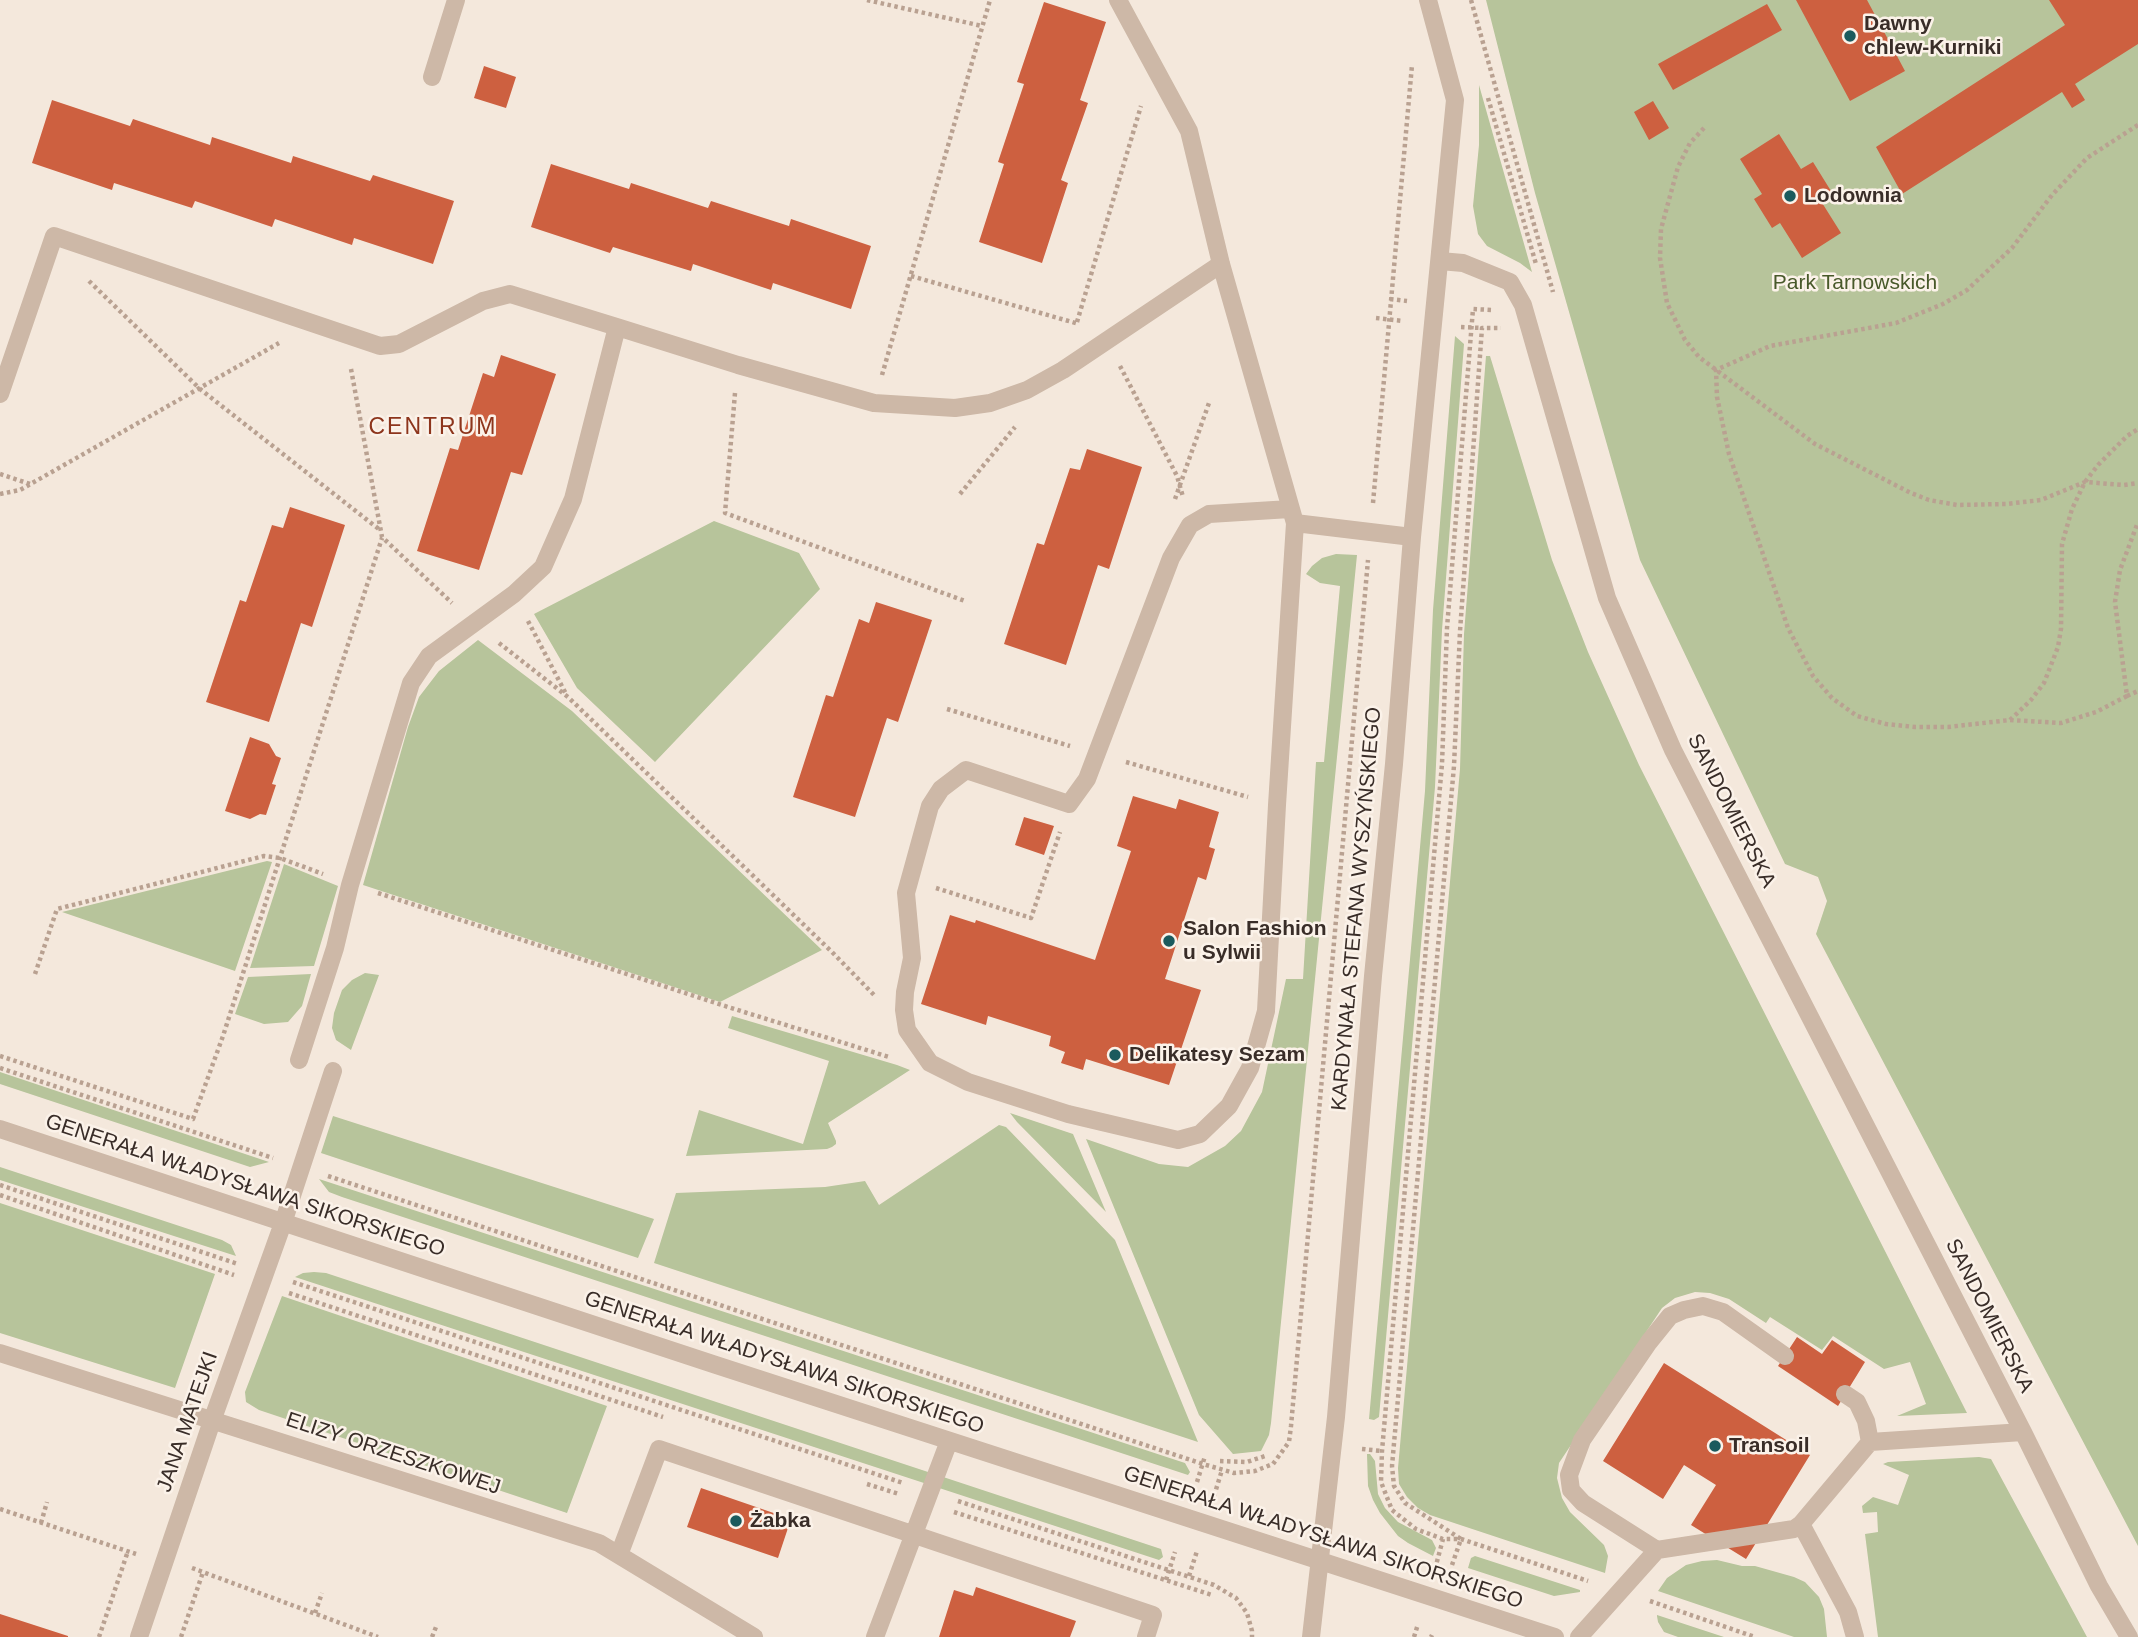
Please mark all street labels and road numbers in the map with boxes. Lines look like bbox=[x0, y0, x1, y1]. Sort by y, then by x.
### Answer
street label: KARDYNAŁA STEFANA WYSZYŃSKIEGO bbox=[1327, 706, 1387, 1112]
street label: SANDOMIERSKA bbox=[1681, 730, 1781, 892]
street label: GENERAŁA WŁADYSŁAWA SIKORSKIEGO bbox=[42, 1109, 448, 1263]
street label: SANDOMIERSKA bbox=[1939, 1235, 2039, 1397]
street label: GENERAŁA WŁADYSŁAWA SIKORSKIEGO bbox=[581, 1286, 987, 1440]
street label: JANA MATEJKI bbox=[152, 1349, 224, 1495]
street label: ELIZY ORZESZKOWEJ bbox=[283, 1407, 503, 1501]
street label: GENERAŁA WŁADYSŁAWA SIKORSKIEGO bbox=[1120, 1461, 1526, 1615]

